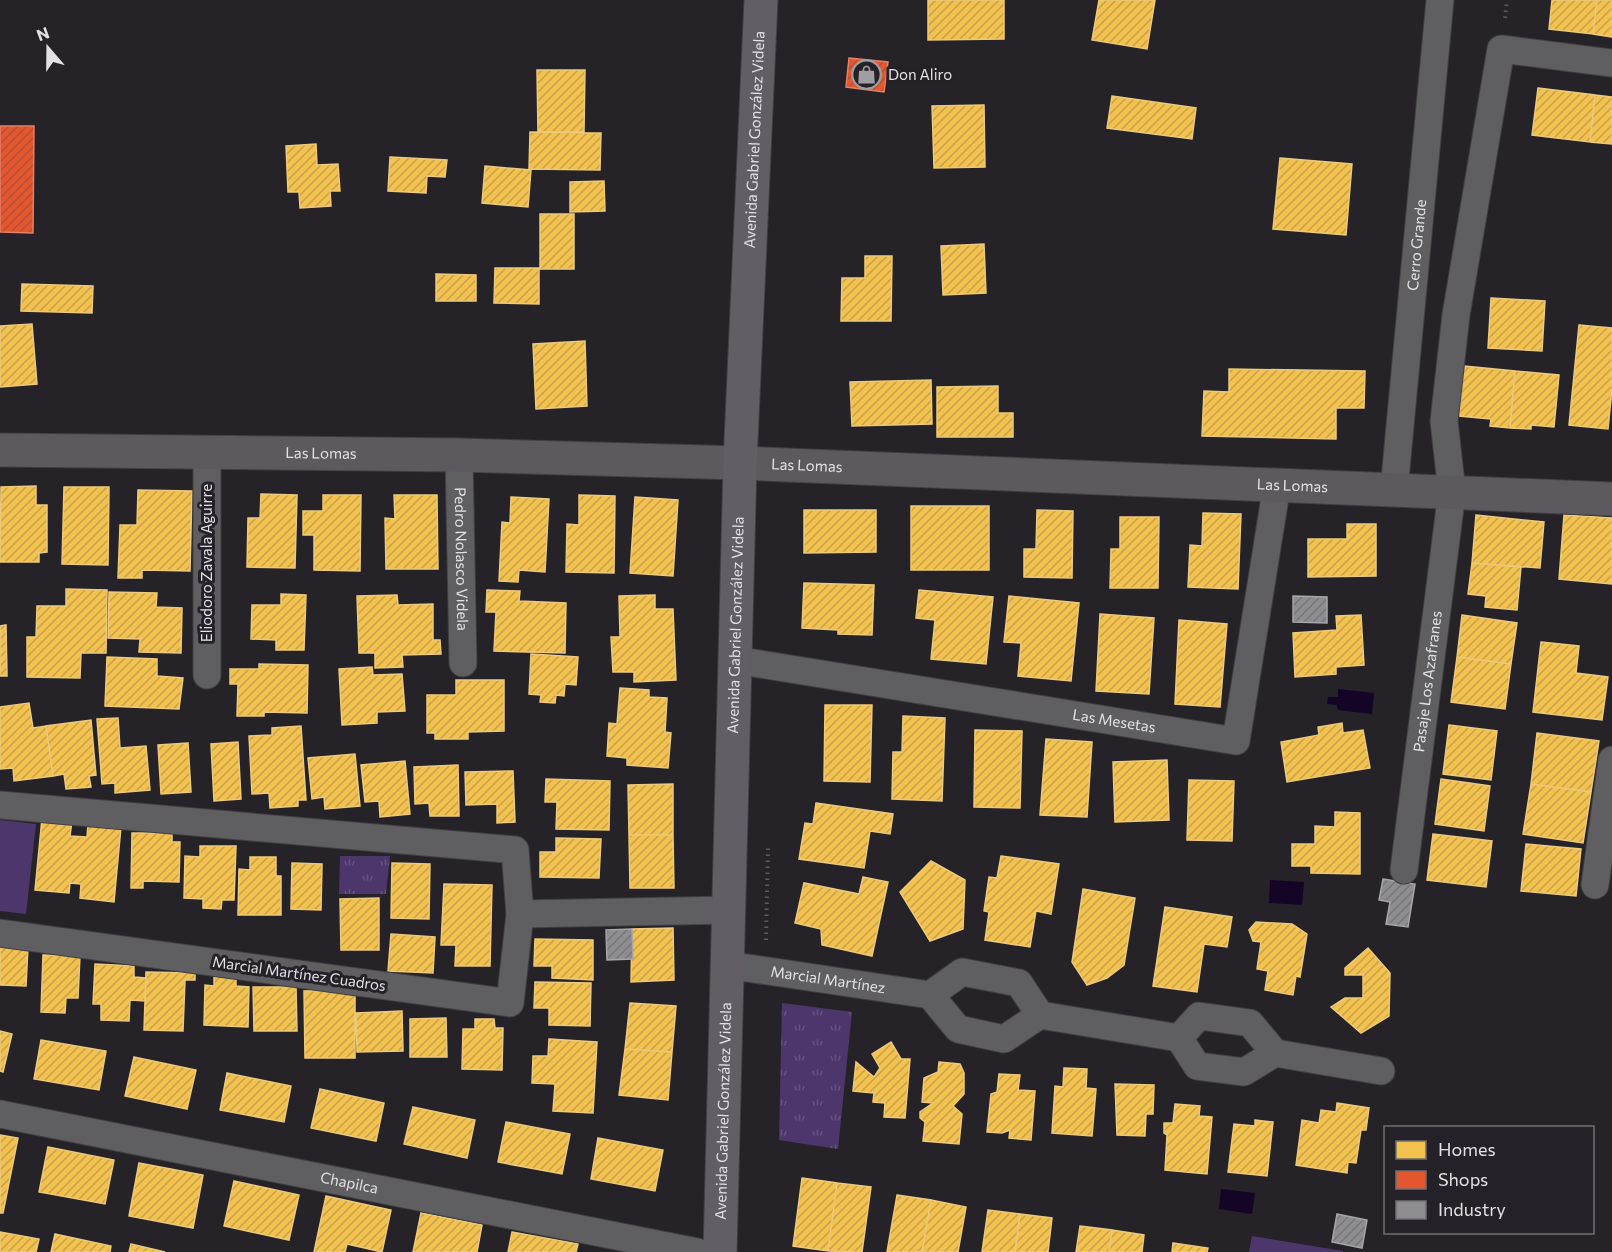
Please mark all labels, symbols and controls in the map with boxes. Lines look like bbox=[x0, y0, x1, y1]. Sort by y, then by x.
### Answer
north arrow bbox=[18, 18, 78, 78]
text: N bbox=[34, 22, 52, 44]
street label: Avenida Gabriel González Videla bbox=[740, 30, 768, 249]
shop icon: Don Aliro bbox=[851, 59, 883, 91]
place label: Don Aliro bbox=[888, 65, 952, 83]
street label: Cerro Grande bbox=[1403, 198, 1429, 291]
street label: Las Lomas bbox=[285, 443, 357, 462]
street label: Las Lomas bbox=[771, 454, 843, 475]
street label: Las Lomas bbox=[1256, 474, 1329, 495]
street label: Eliodoro Zavala Aguirre bbox=[197, 484, 215, 642]
street label: Pedro Nolasco Videla bbox=[452, 487, 472, 631]
street label: Avenida Gabriel González Videla bbox=[723, 516, 747, 734]
street label: Pasaje Los Azafranes bbox=[1409, 609, 1445, 753]
street label: Las Mesetas bbox=[1071, 705, 1157, 736]
street label: Marcial Martínez Cuadros bbox=[211, 952, 387, 994]
street label: Marcial Martínez bbox=[769, 962, 887, 996]
street label: Avenida Gabriel González Videla bbox=[711, 1002, 734, 1220]
legend bbox=[1384, 1126, 1594, 1234]
text: Homes bbox=[1438, 1138, 1496, 1160]
street label: Chapilca bbox=[319, 1168, 380, 1197]
text: Shops bbox=[1438, 1168, 1488, 1190]
text: Industry bbox=[1438, 1198, 1506, 1220]

